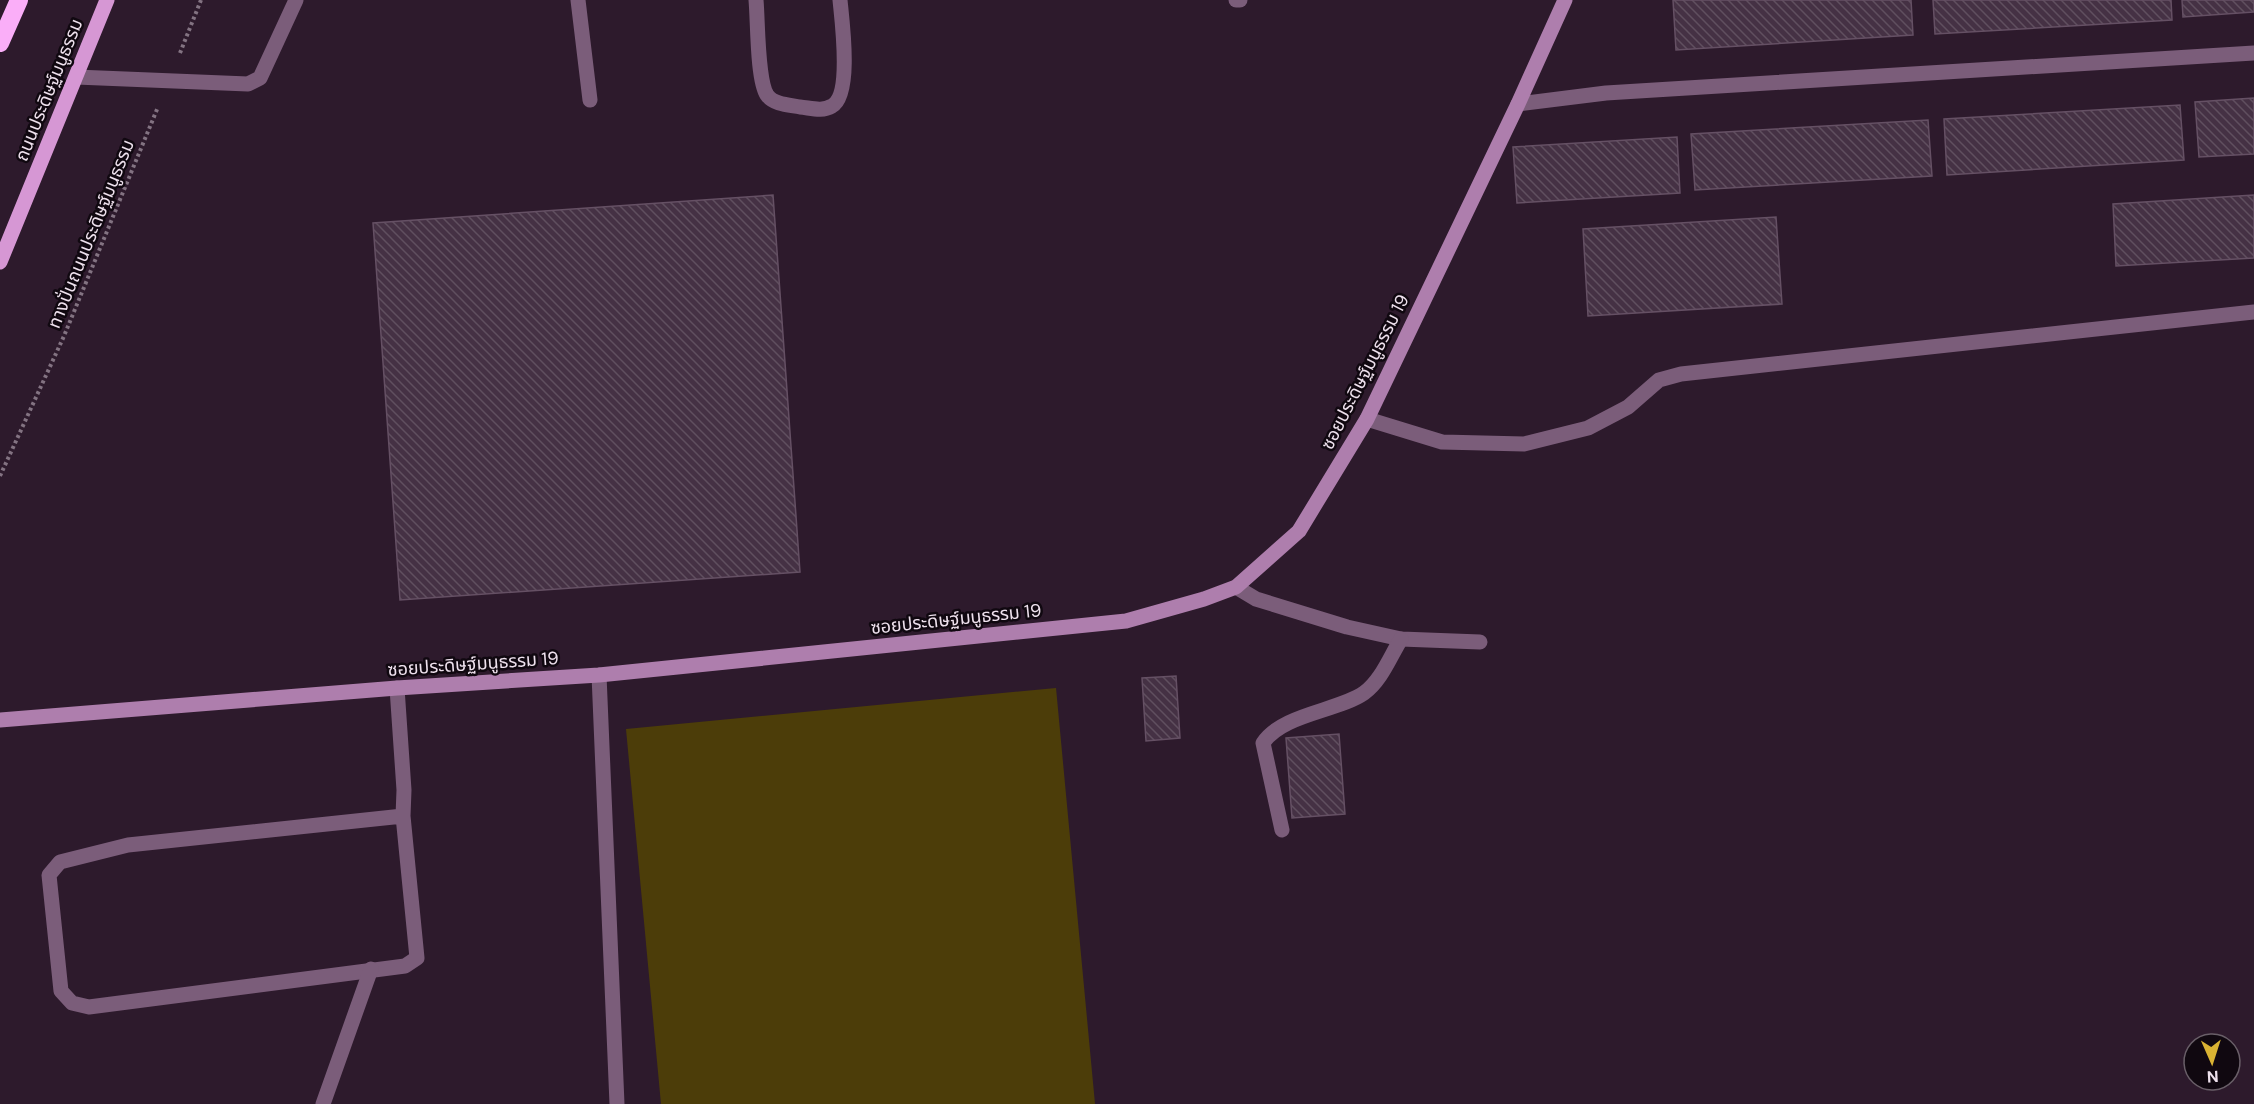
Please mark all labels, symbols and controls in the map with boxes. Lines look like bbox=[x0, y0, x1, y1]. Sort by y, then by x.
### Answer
street label: ถนนประดิษฐ์มนูธรรม bbox=[9, 15, 89, 165]
street label: ทางปั่นถนนประดิษฐ์มนูธรรม bbox=[42, 136, 140, 332]
street label: ซอยประดิษฐ์มนูธรรม 19 bbox=[1315, 290, 1415, 454]
street label: ซอยประดิษฐ์มนูธรรม 19 bbox=[869, 598, 1043, 640]
street label: ซอยประดิษฐ์มนูธรรม 19 bbox=[387, 646, 559, 682]
north arrow bbox=[2182, 1032, 2242, 1092]
text: N bbox=[2206, 1066, 2219, 1087]

